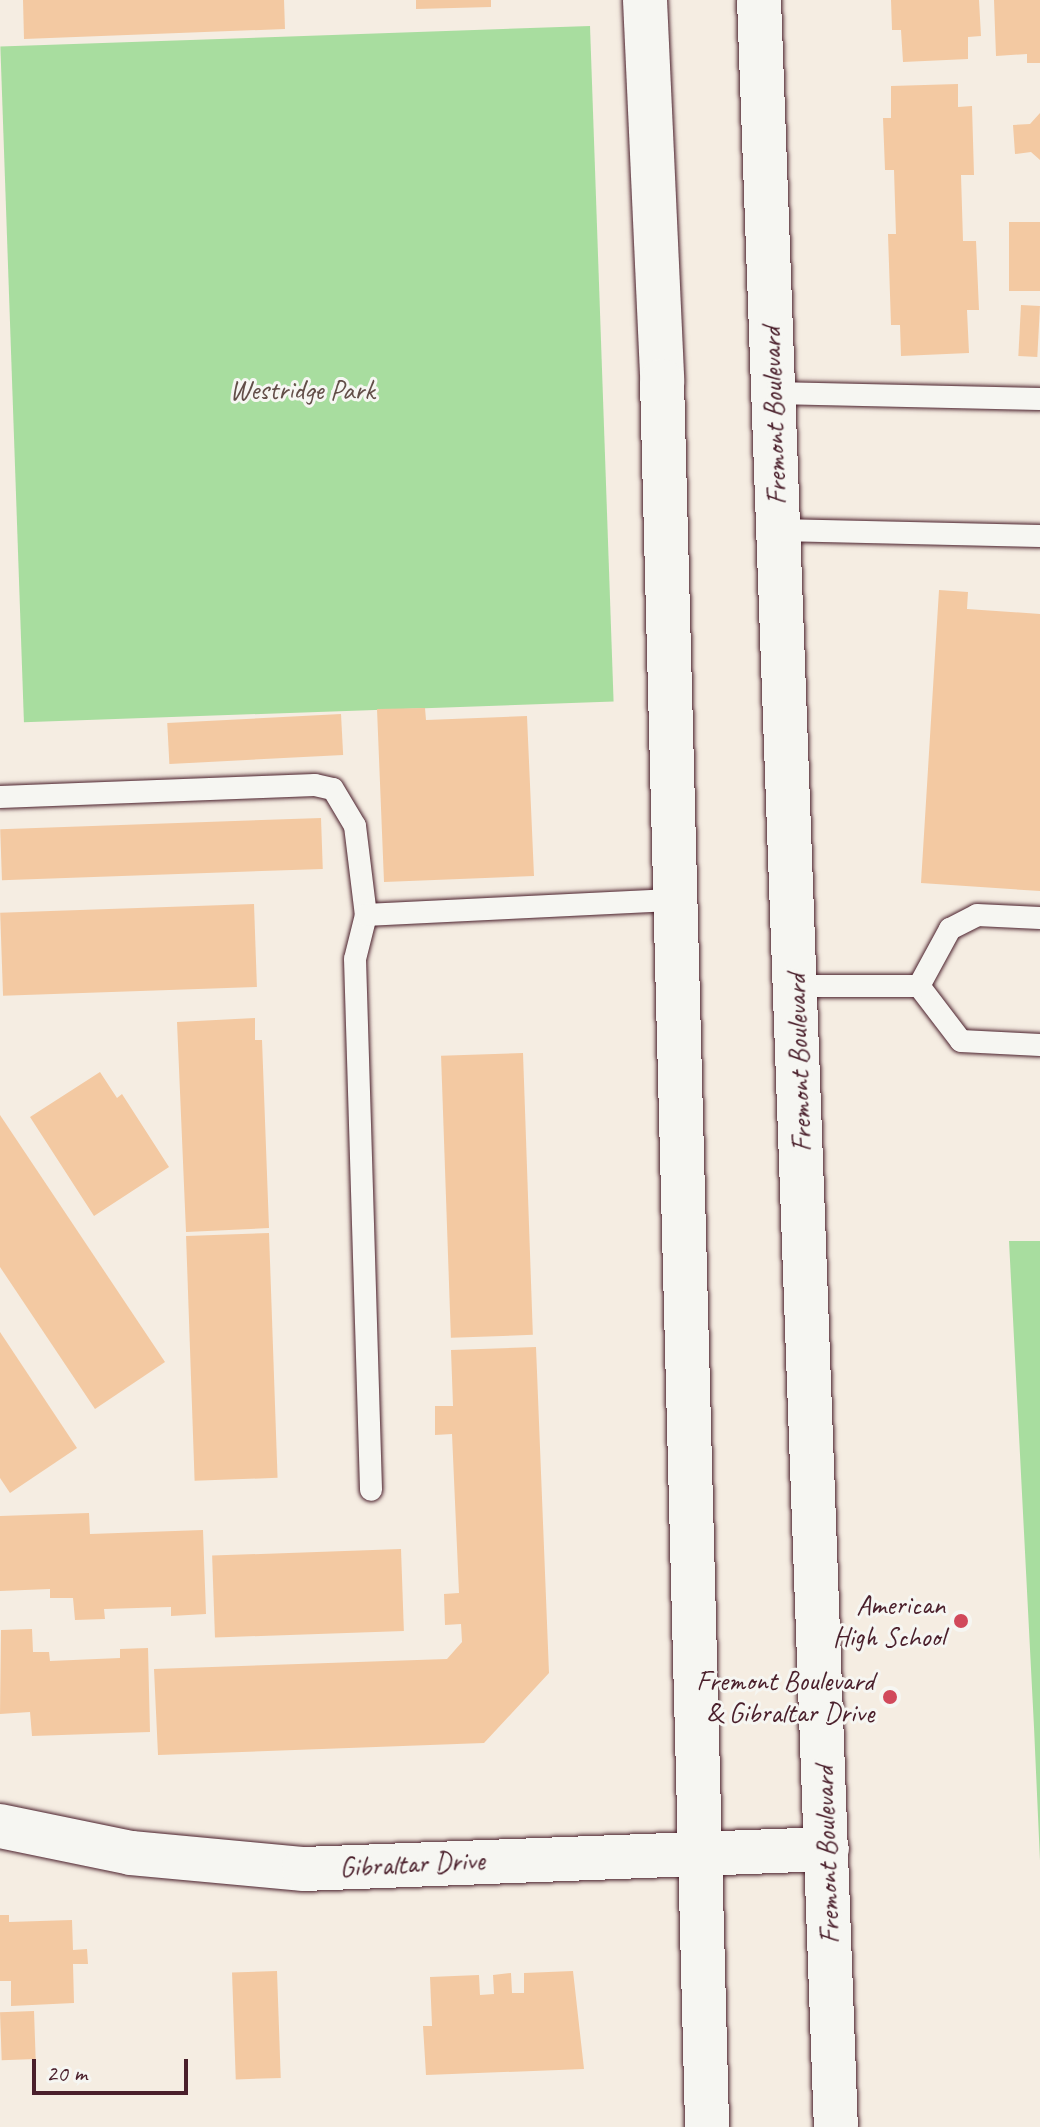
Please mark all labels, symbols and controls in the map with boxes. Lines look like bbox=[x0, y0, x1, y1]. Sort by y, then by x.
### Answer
street label: Fremont Boulevard bbox=[754, 326, 794, 506]
park label: Westridge Park bbox=[230, 373, 374, 407]
street label: Fremont Boulevard bbox=[779, 973, 819, 1153]
place label: American High School bbox=[834, 1588, 945, 1654]
marker: American High School bbox=[952, 1612, 970, 1630]
place label: Fremont Boulevard & Gibraltar Drive bbox=[696, 1664, 874, 1730]
marker: Fremont Boulevard & Gibraltar Drive bbox=[881, 1688, 899, 1706]
street label: Fremont Boulevard bbox=[807, 1765, 847, 1945]
street label: Gibraltar Drive bbox=[339, 1843, 485, 1885]
scale bar bbox=[36, 2043, 192, 2093]
text: 20 m bbox=[46, 2058, 87, 2088]

